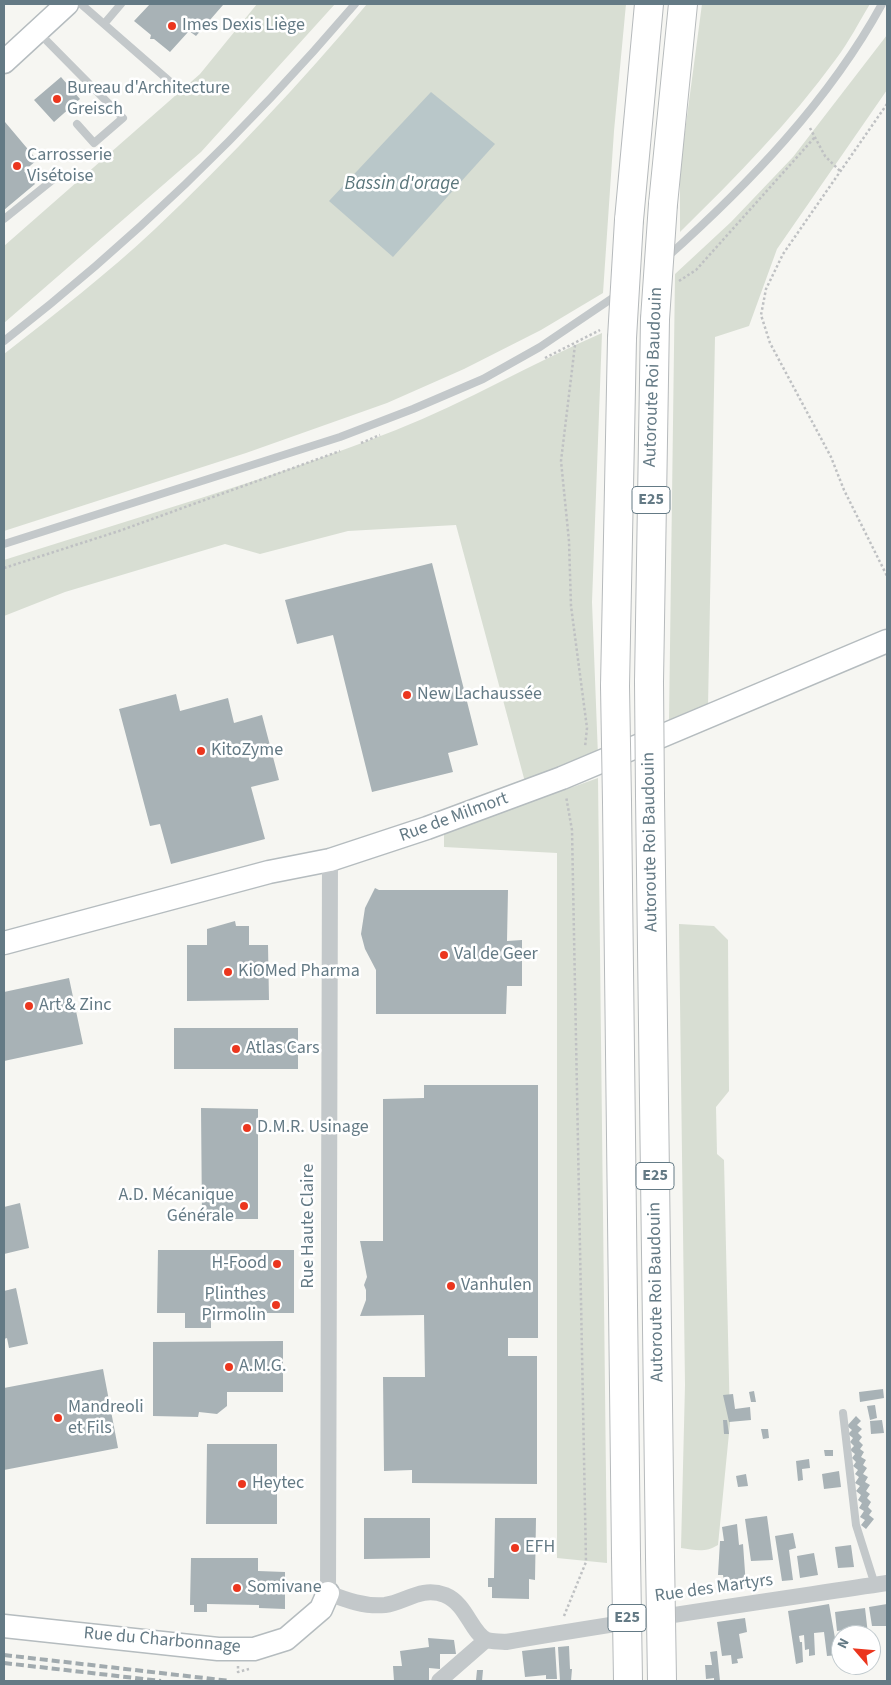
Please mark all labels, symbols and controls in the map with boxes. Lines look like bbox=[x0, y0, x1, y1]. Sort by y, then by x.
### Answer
place label: Imes Dexis Liège bbox=[182, 15, 305, 37]
marker: Imes Dexis Liège bbox=[166, 20, 178, 32]
place label: Bureau d'Architecture Greisch bbox=[67, 78, 230, 120]
marker: Bureau d'Architecture Greisch bbox=[51, 93, 63, 105]
place label: Carrosserie Visétoise bbox=[27, 145, 112, 188]
marker: Carrosserie Visétoise bbox=[11, 160, 23, 172]
water label: Bassin d'orage bbox=[345, 174, 459, 196]
street label: Autoroute Roi Baudouin bbox=[640, 287, 668, 467]
road number: E25 bbox=[632, 486, 670, 514]
place label: New Lachaussée bbox=[417, 684, 542, 706]
marker: New Lachaussée bbox=[401, 689, 413, 701]
place label: KitoZyme bbox=[211, 740, 283, 762]
marker: KitoZyme bbox=[195, 745, 207, 757]
street label: Autoroute Roi Baudouin bbox=[639, 752, 663, 932]
street label: Rue de Milmort bbox=[397, 788, 511, 848]
place label: Val de Geer bbox=[454, 944, 538, 966]
marker: Val de Geer bbox=[438, 949, 450, 961]
place label: KiOMed Pharma bbox=[238, 961, 360, 983]
marker: KiOMed Pharma bbox=[222, 966, 234, 978]
place label: Art & Zinc bbox=[39, 995, 111, 1017]
marker: Art & Zinc bbox=[23, 1000, 35, 1012]
place label: Atlas Cars bbox=[246, 1038, 319, 1060]
marker: Atlas Cars bbox=[230, 1043, 242, 1055]
place label: D.M.R. Usinage bbox=[257, 1117, 369, 1139]
marker: D.M.R. Usinage bbox=[241, 1122, 253, 1134]
road number: E25 bbox=[636, 1162, 674, 1190]
street label: Rue Haute Claire bbox=[298, 1164, 320, 1288]
place label: A.D. Mécanique Générale bbox=[118, 1185, 234, 1228]
marker: A.D. Mécanique Générale bbox=[238, 1200, 250, 1212]
street label: Autoroute Roi Baudouin bbox=[645, 1202, 669, 1382]
place label: H-Food bbox=[212, 1253, 267, 1275]
marker: H-Food bbox=[271, 1258, 283, 1270]
place label: Vanhulen bbox=[461, 1275, 532, 1297]
marker: Vanhulen bbox=[445, 1280, 457, 1292]
place label: Plinthes Pirmolin bbox=[202, 1284, 266, 1326]
marker: Plinthes Pirmolin bbox=[270, 1299, 282, 1311]
place label: A.M.G. bbox=[239, 1356, 286, 1378]
marker: A.M.G. bbox=[223, 1361, 235, 1373]
place label: Mandreoli et Fils bbox=[68, 1397, 144, 1440]
marker: Mandreoli et Fils bbox=[52, 1412, 64, 1424]
place label: Heytec bbox=[252, 1473, 304, 1495]
marker: Heytec bbox=[236, 1478, 248, 1490]
place label: EFH bbox=[525, 1537, 555, 1559]
marker: EFH bbox=[509, 1542, 521, 1554]
street label: Rue des Martyrs bbox=[653, 1570, 775, 1608]
place label: Somivane bbox=[247, 1577, 322, 1599]
marker: Somivane bbox=[231, 1582, 243, 1594]
road number: E25 bbox=[608, 1605, 646, 1632]
street label: Rue du Charbonnage bbox=[83, 1623, 241, 1659]
north arrow bbox=[831, 1625, 881, 1675]
text: N bbox=[833, 1635, 855, 1652]

